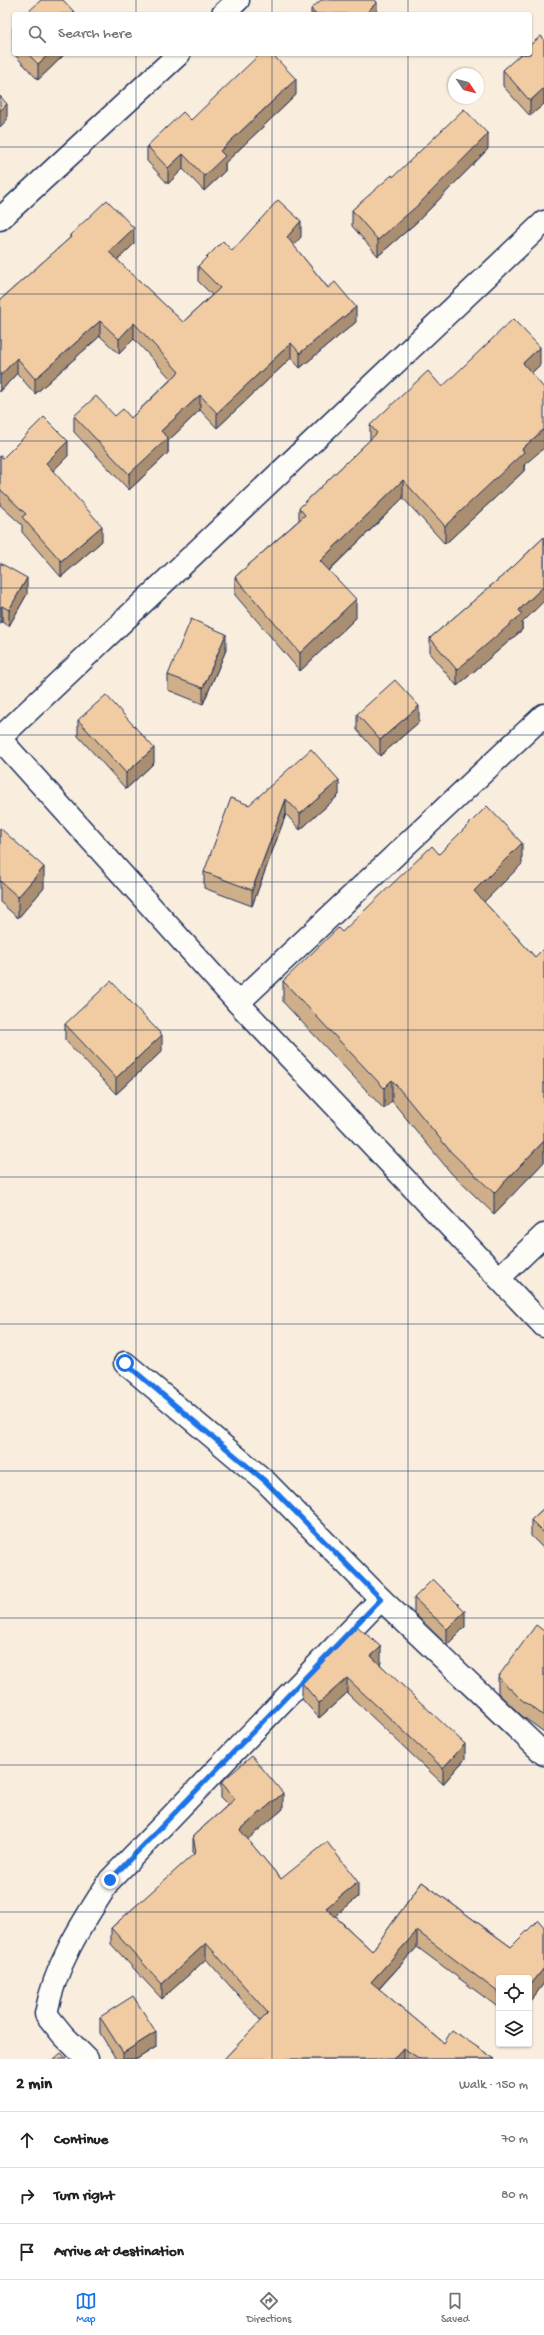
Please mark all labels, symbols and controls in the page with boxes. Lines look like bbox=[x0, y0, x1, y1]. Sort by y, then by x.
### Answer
search box bbox=[12, 12, 532, 56]
icon: search bbox=[26, 23, 48, 45]
text: Search here bbox=[58, 25, 132, 43]
north arrow bbox=[448, 68, 484, 104]
route start bbox=[116, 1354, 134, 1372]
route end bbox=[101, 1871, 119, 1889]
map controls bbox=[496, 1975, 532, 2047]
button: locate bbox=[496, 1975, 532, 2011]
button: layers bbox=[496, 2011, 532, 2047]
text: 2 min bbox=[16, 2075, 52, 2095]
text: Walk · 150 m bbox=[459, 2078, 528, 2093]
icon: ahead bbox=[16, 2129, 38, 2151]
text: Continue bbox=[54, 2131, 108, 2149]
text: 70 m bbox=[502, 2132, 528, 2147]
icon: right bbox=[16, 2185, 38, 2207]
text: Turn right bbox=[54, 2187, 114, 2205]
text: 80 m bbox=[501, 2188, 528, 2203]
icon: arrive bbox=[16, 2241, 38, 2263]
text: Arrive at destination bbox=[54, 2243, 184, 2261]
tab: Map bbox=[75, 2290, 97, 2326]
tab: Directions bbox=[247, 2290, 291, 2326]
tab: Saved bbox=[441, 2290, 469, 2326]

